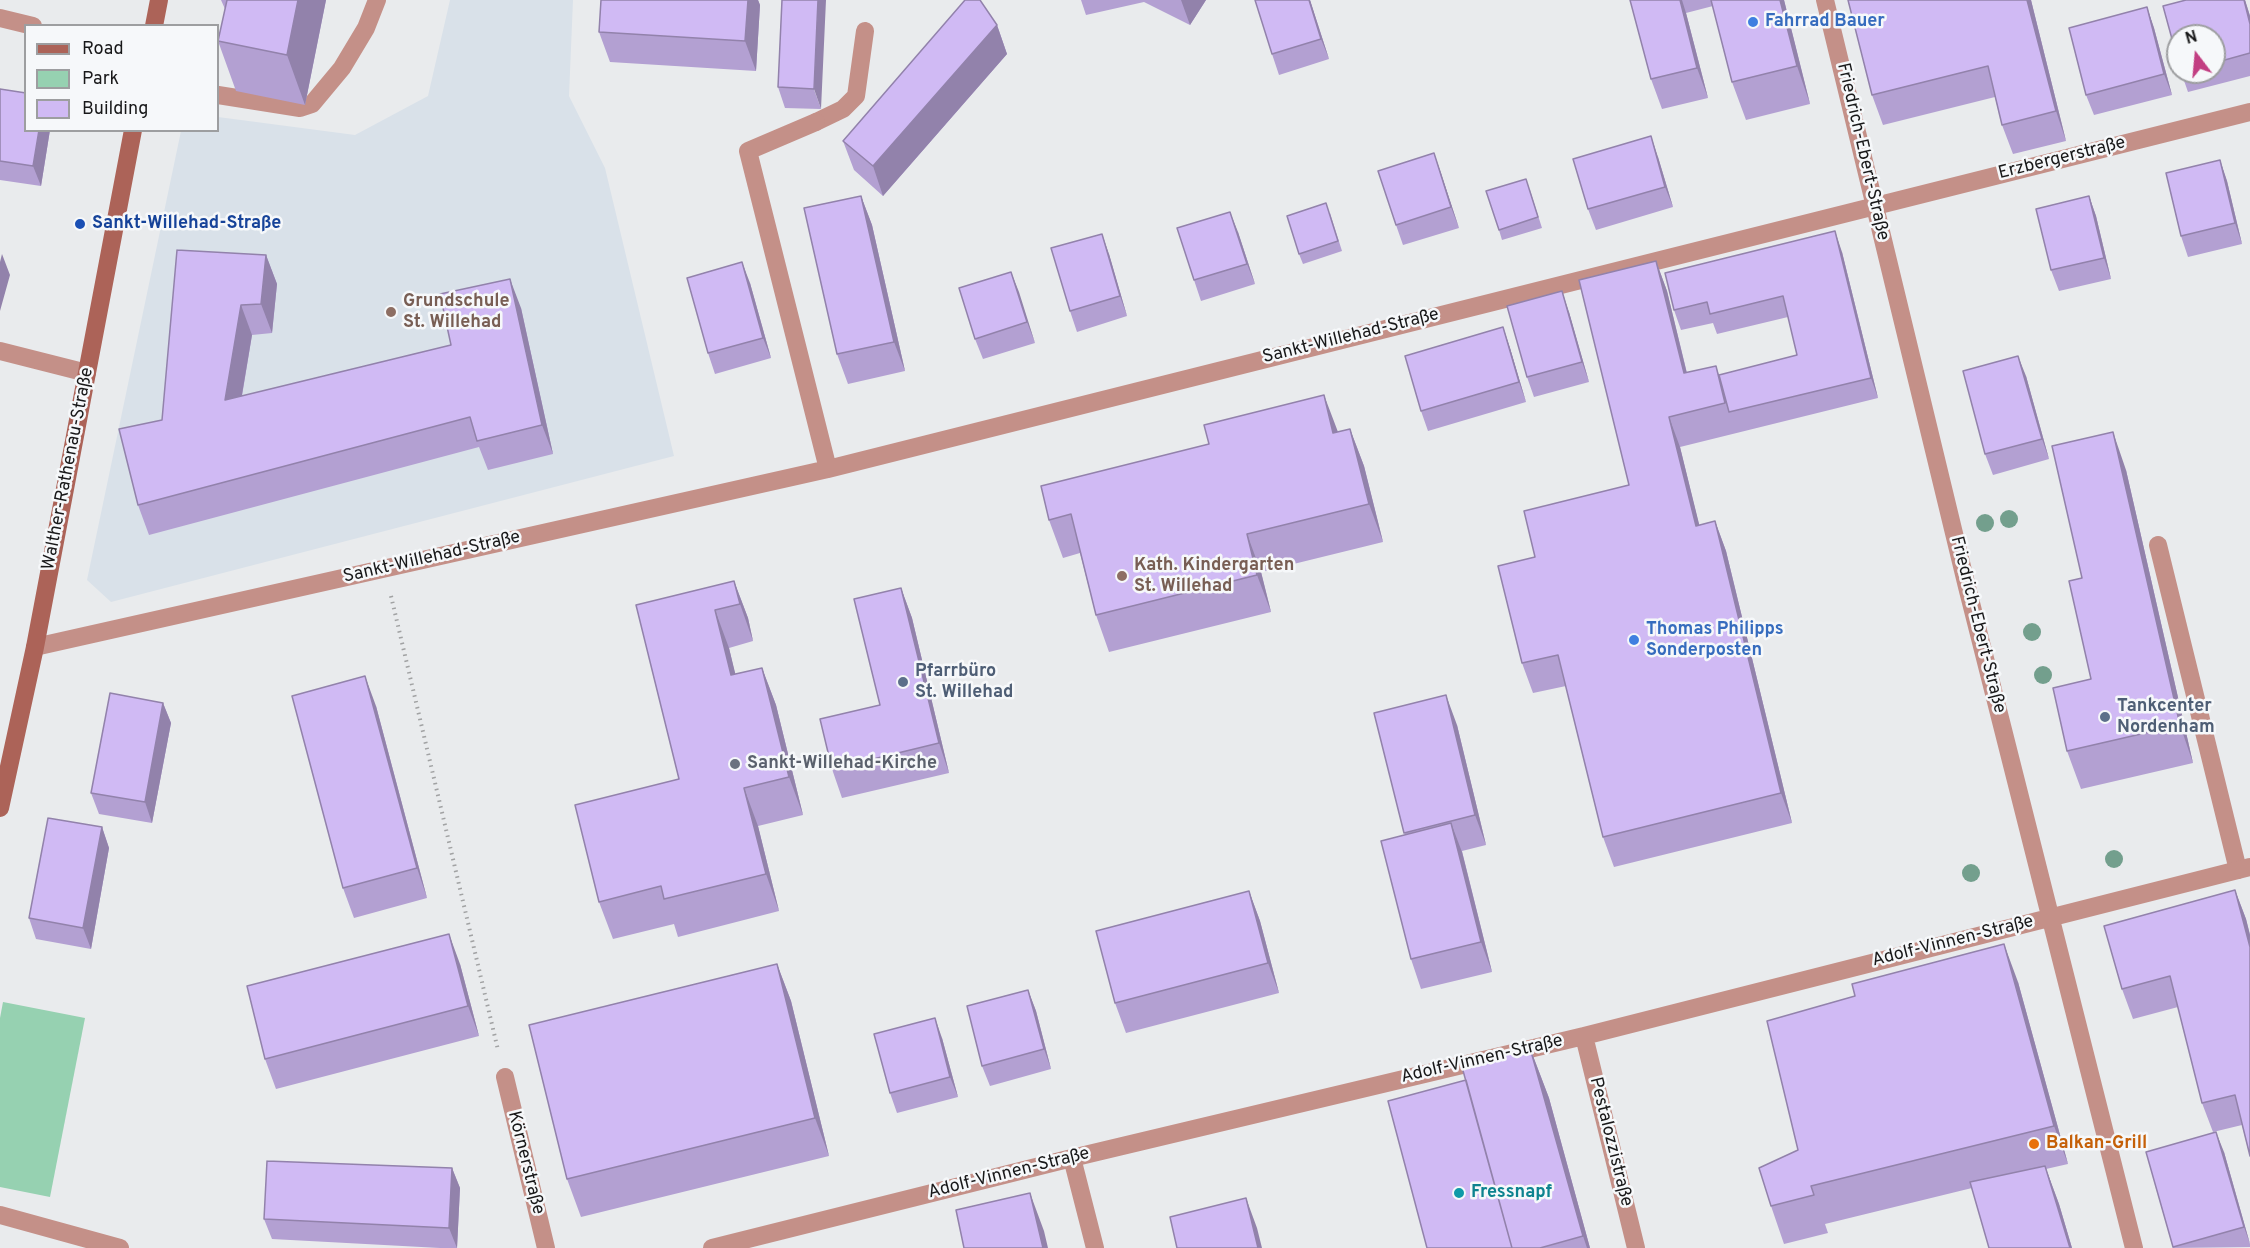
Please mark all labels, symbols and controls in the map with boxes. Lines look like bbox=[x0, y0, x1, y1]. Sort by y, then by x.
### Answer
place label: Fahrrad Bauer bbox=[1765, 11, 1885, 33]
marker: Fahrrad Bauer bbox=[1746, 15, 1760, 29]
legend bbox=[24, 24, 219, 132]
north arrow bbox=[2166, 24, 2226, 84]
text: N bbox=[2183, 27, 2200, 50]
text: Road bbox=[82, 38, 124, 61]
street label: Friedrich-Ebert-Straße bbox=[1831, 61, 1893, 243]
text: Park bbox=[82, 68, 119, 91]
text: Building bbox=[82, 98, 148, 121]
street label: Erzbergerstraße bbox=[1996, 133, 2128, 185]
place label: Sankt-Willehad-Straße bbox=[92, 213, 281, 235]
marker: Sankt-Willehad-Straße bbox=[73, 217, 87, 231]
place label: Grundschule St. Willehad bbox=[403, 291, 510, 334]
marker: Grundschule St. Willehad bbox=[384, 305, 398, 319]
street label: Sankt-Willehad-Straße bbox=[1261, 305, 1441, 369]
street label: Walther-Rathenau-Straße bbox=[39, 366, 99, 572]
street label: Sankt-Willehad-Straße bbox=[341, 527, 523, 589]
street label: Friedrich-Ebert-Straße bbox=[1945, 534, 2009, 716]
place label: Kath. Kindergarten St. Willehad bbox=[1134, 555, 1294, 598]
marker: Kath. Kindergarten St. Willehad bbox=[1115, 569, 1129, 583]
place label: Thomas Philipps Sonderposten bbox=[1646, 619, 1784, 662]
marker: Thomas Philipps Sonderposten bbox=[1627, 633, 1641, 647]
place label: Pfarrbüro St. Willehad bbox=[915, 661, 1013, 704]
marker: Pfarrbüro St. Willehad bbox=[896, 675, 910, 689]
place label: Tankcenter Nordenham bbox=[2117, 696, 2215, 738]
marker: Tankcenter Nordenham bbox=[2098, 710, 2112, 724]
place label: Sankt-Willehad-Kirche bbox=[747, 753, 937, 775]
marker: Sankt-Willehad-Kirche bbox=[728, 757, 742, 771]
street label: Adolf-Vinnen-Straße bbox=[1870, 911, 2036, 973]
street label: Adolf-Vinnen-Straße bbox=[1399, 1031, 1565, 1089]
street label: Pestalozzistraße bbox=[1583, 1075, 1637, 1209]
street label: Körnerstraße bbox=[502, 1109, 548, 1217]
place label: Balkan-Grill bbox=[2046, 1133, 2147, 1155]
marker: Balkan-Grill bbox=[2027, 1137, 2041, 1151]
street label: Adolf-Vinnen-Straße bbox=[926, 1143, 1092, 1205]
place label: Fressnapf bbox=[1471, 1182, 1552, 1204]
marker: Fressnapf bbox=[1452, 1186, 1466, 1200]

